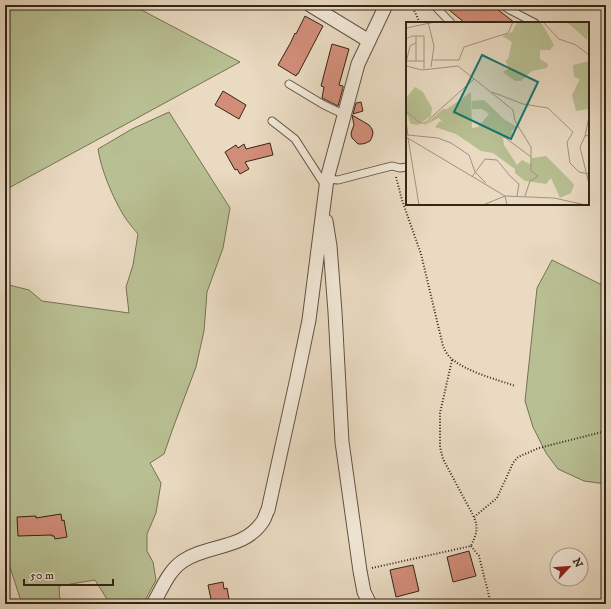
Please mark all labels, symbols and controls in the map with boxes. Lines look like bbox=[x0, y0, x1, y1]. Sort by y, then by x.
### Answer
inset map bbox=[406, 22, 589, 205]
north arrow bbox=[549, 547, 589, 587]
text: N bbox=[569, 556, 585, 570]
scale bar bbox=[24, 561, 113, 587]
text: 50 m bbox=[30, 568, 54, 583]

